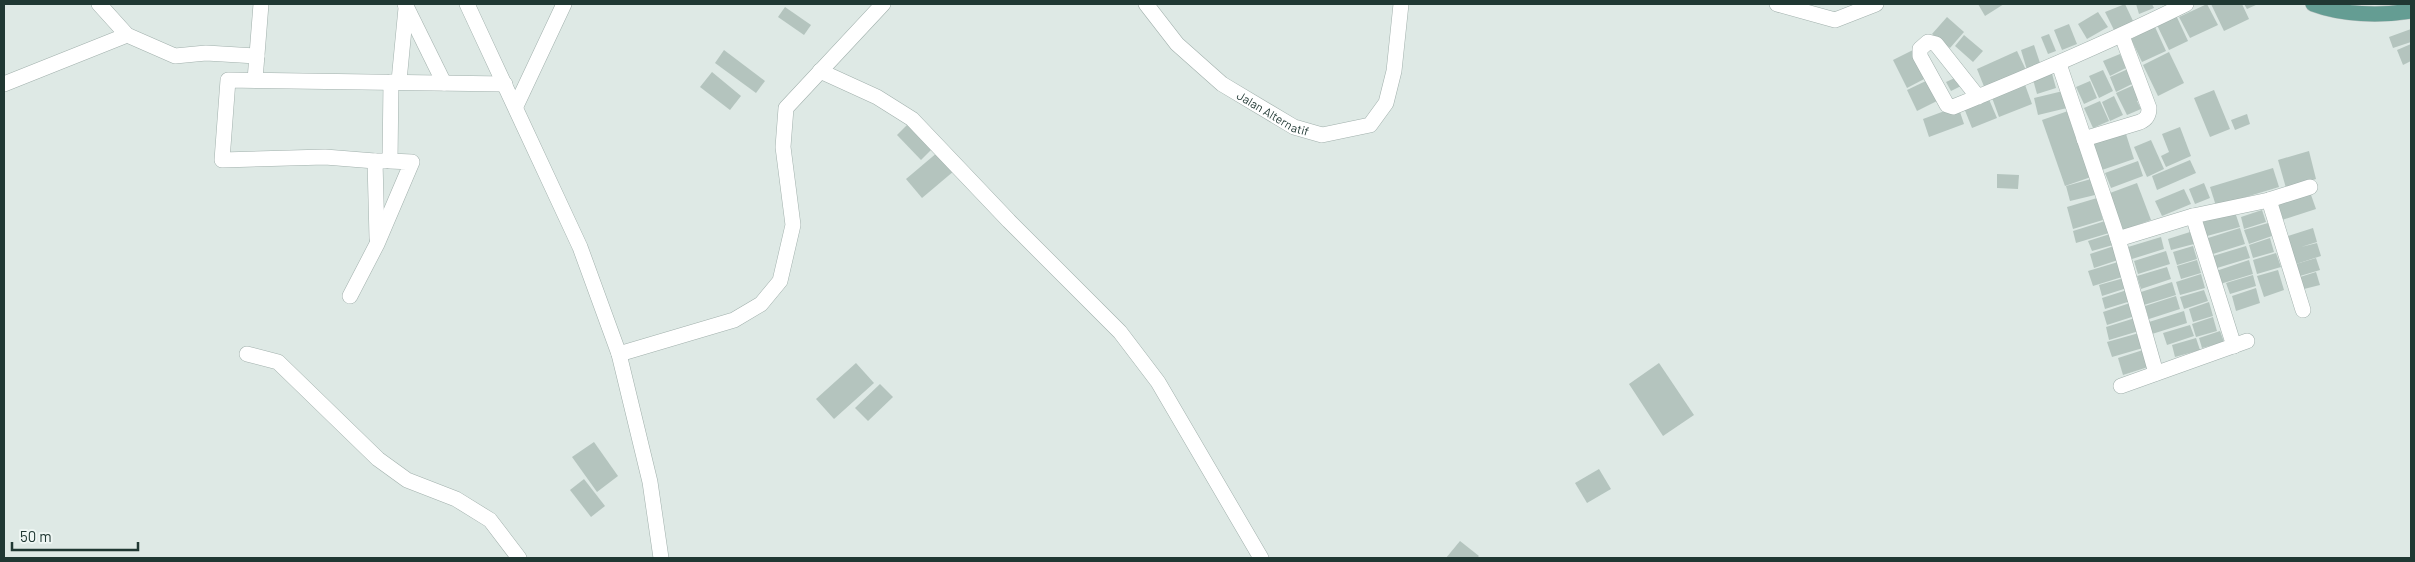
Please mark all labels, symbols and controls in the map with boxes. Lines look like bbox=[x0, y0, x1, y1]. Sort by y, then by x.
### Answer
street label: Jalan Alternatif bbox=[1235, 88, 1311, 138]
scale bar bbox=[12, 520, 139, 552]
text: 50 m bbox=[20, 527, 52, 545]

